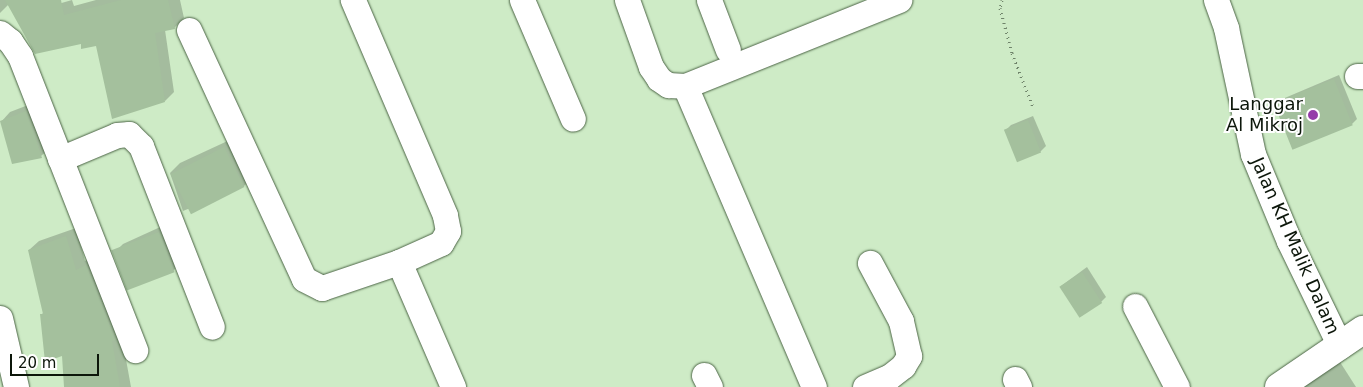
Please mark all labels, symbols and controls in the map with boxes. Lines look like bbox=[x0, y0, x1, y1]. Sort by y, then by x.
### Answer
place label: Langgar Al Mikroj bbox=[1226, 94, 1303, 136]
marker: Langgar Al Mikroj bbox=[1307, 109, 1319, 121]
street label: Jalan KH Malik Dalam bbox=[1246, 154, 1344, 338]
scale bar bbox=[12, 344, 101, 376]
text: 20 m bbox=[18, 354, 56, 372]

